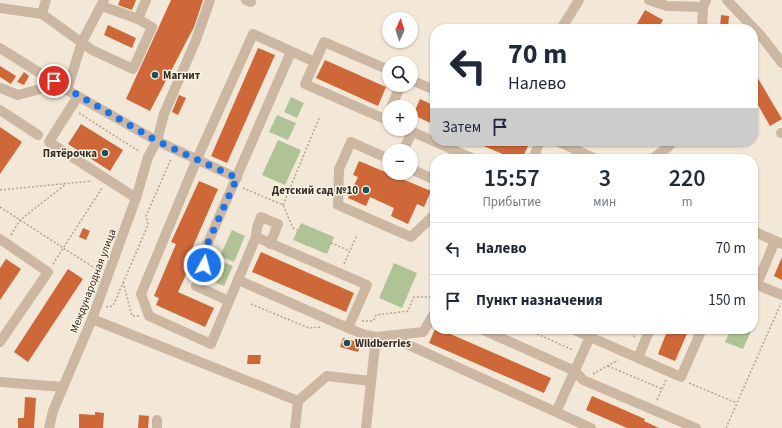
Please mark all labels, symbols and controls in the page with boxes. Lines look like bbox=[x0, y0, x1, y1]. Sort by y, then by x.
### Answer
north arrow bbox=[382, 12, 418, 48]
map controls bbox=[382, 12, 418, 180]
text: 70 m bbox=[508, 34, 567, 74]
icon: left bbox=[442, 40, 494, 92]
button: search bbox=[382, 56, 418, 92]
pin bbox=[37, 64, 71, 98]
place label: Магнит bbox=[163, 68, 201, 83]
icon: arrive bbox=[43, 70, 65, 92]
marker: Магнит bbox=[150, 70, 160, 80]
text: Налево bbox=[508, 71, 566, 96]
button: + bbox=[382, 100, 418, 136]
icon: arrive bbox=[489, 116, 511, 138]
text: Затем bbox=[442, 117, 481, 138]
button: − bbox=[382, 144, 418, 180]
place label: Пятёрочка bbox=[43, 146, 97, 161]
marker: Пятёрочка bbox=[100, 148, 110, 158]
text: 15:57 bbox=[484, 161, 540, 196]
text: 3 bbox=[599, 161, 611, 196]
text: 220 bbox=[669, 161, 706, 196]
place label: Детский сад №10 bbox=[272, 183, 358, 198]
marker: Детский сад №10 bbox=[361, 185, 371, 195]
text: Прибытие bbox=[482, 193, 541, 211]
text: мин bbox=[593, 193, 616, 211]
text: m bbox=[682, 193, 692, 211]
street label: Международная улица bbox=[66, 227, 120, 335]
icon: left bbox=[442, 238, 464, 260]
text: Налево bbox=[476, 238, 527, 259]
text: 70 m bbox=[716, 238, 746, 259]
position arrow bbox=[183, 244, 225, 286]
icon: arrive bbox=[442, 290, 464, 312]
text: Пункт назначения bbox=[476, 290, 603, 311]
text: 150 m bbox=[708, 290, 746, 311]
place label: Wildberries bbox=[355, 336, 411, 351]
marker: Wildberries bbox=[342, 338, 352, 348]

